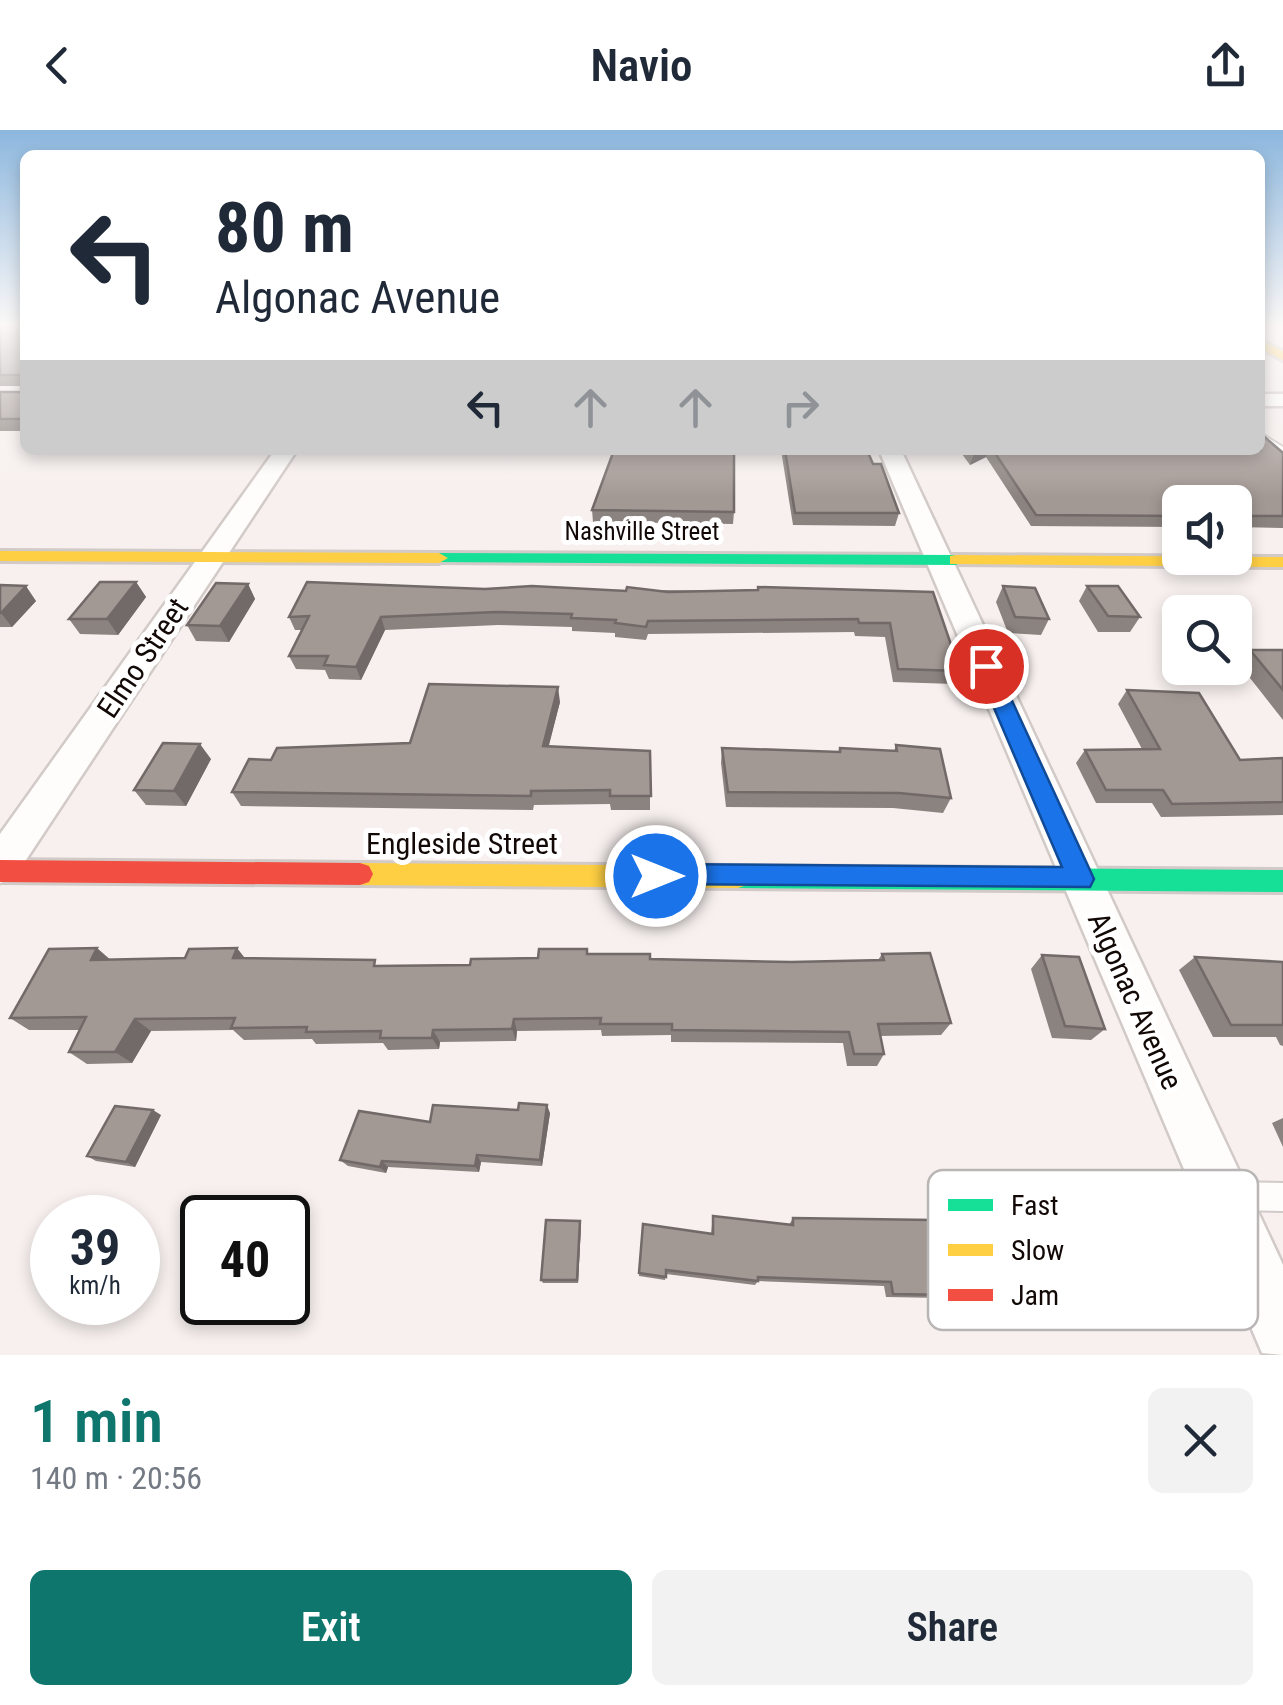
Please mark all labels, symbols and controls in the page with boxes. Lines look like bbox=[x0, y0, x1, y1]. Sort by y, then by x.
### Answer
icon: back bbox=[30, 38, 85, 93]
icon: share bbox=[1198, 38, 1253, 93]
text: Navio bbox=[590, 39, 693, 92]
text: 80 m bbox=[215, 187, 354, 269]
icon: left bbox=[50, 190, 180, 320]
text: Algonac Avenue bbox=[215, 271, 500, 324]
icon: left bbox=[458, 380, 513, 435]
icon: ahead bbox=[563, 380, 618, 435]
icon: ahead bbox=[668, 380, 723, 435]
icon: right bbox=[773, 380, 828, 435]
map controls bbox=[1162, 485, 1252, 685]
button: sound bbox=[1162, 485, 1252, 575]
street label: Nashville Street bbox=[565, 517, 719, 546]
street label: Elmo Street bbox=[90, 591, 195, 724]
button: search bbox=[1162, 595, 1252, 685]
pin bbox=[944, 624, 1029, 709]
icon: arrive bbox=[959, 639, 1014, 694]
position arrow bbox=[604, 824, 708, 928]
street label: Engleside Street bbox=[366, 826, 558, 861]
street label: Algonac Avenue bbox=[1081, 907, 1190, 1095]
legend bbox=[928, 1170, 1258, 1330]
text: Fast bbox=[1011, 1189, 1058, 1222]
speed limit sign: 40 bbox=[180, 1195, 310, 1325]
text: 39 bbox=[70, 1219, 120, 1277]
text: Slow bbox=[1011, 1234, 1064, 1267]
text: km/h bbox=[69, 1271, 121, 1300]
text: Jam bbox=[1011, 1279, 1059, 1312]
text: 1 min bbox=[30, 1386, 163, 1457]
button: close bbox=[1148, 1388, 1253, 1493]
text: 140 m · 20:56 bbox=[30, 1459, 202, 1497]
button: Exit bbox=[30, 1570, 632, 1685]
button: Share bbox=[652, 1570, 1253, 1685]

